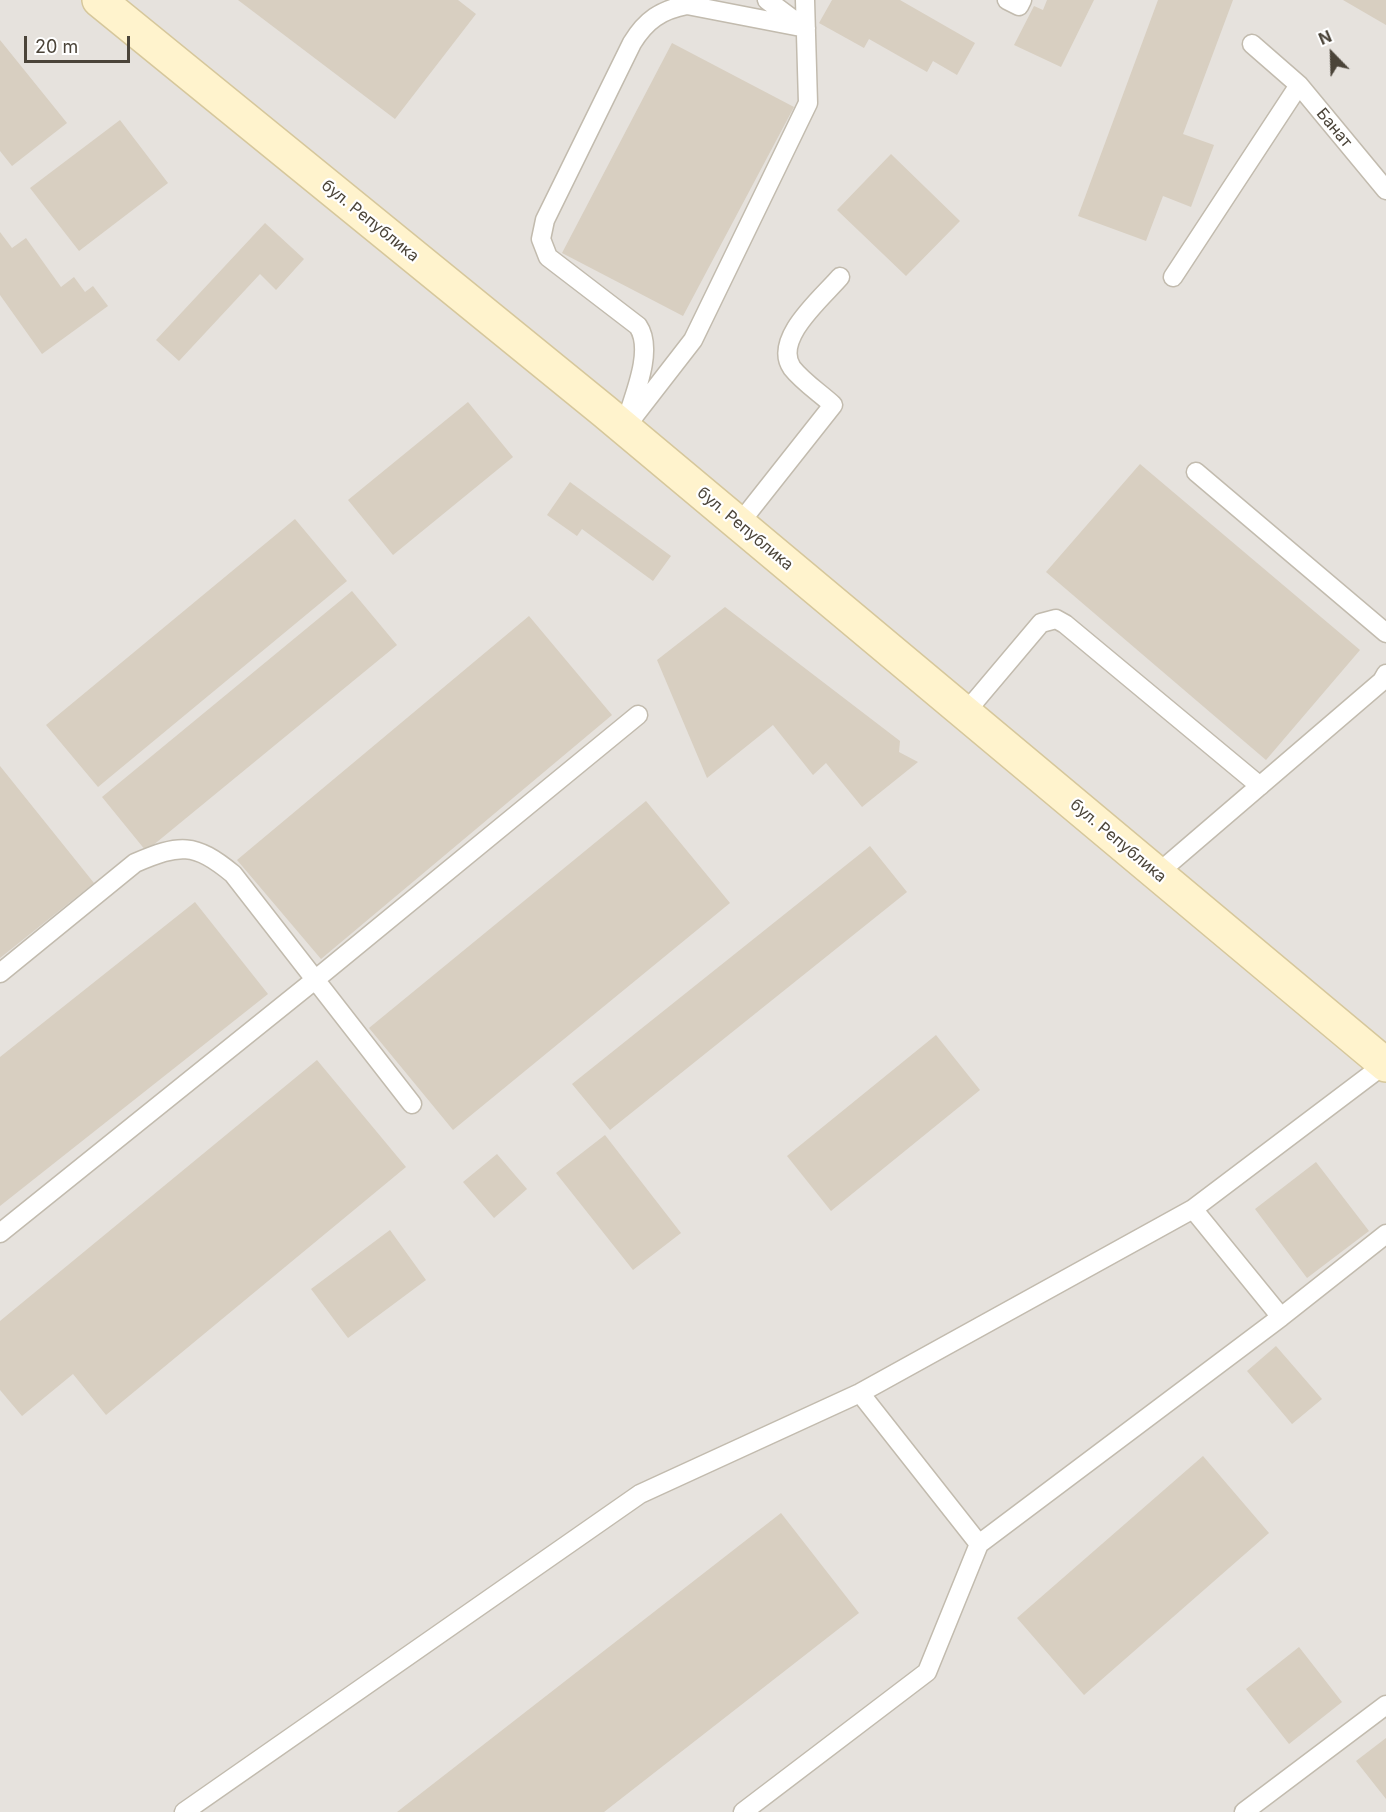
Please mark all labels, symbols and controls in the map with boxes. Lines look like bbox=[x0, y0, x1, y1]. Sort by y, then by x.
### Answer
scale bar bbox=[27, 24, 134, 62]
north arrow bbox=[1302, 24, 1362, 84]
text: N bbox=[1315, 26, 1334, 49]
text: 20 m bbox=[35, 36, 78, 57]
street label: Банат bbox=[1312, 105, 1356, 151]
street label: бул. Република bbox=[318, 176, 422, 266]
street label: бул. Република bbox=[693, 483, 797, 575]
street label: бул. Република bbox=[1066, 795, 1170, 887]

